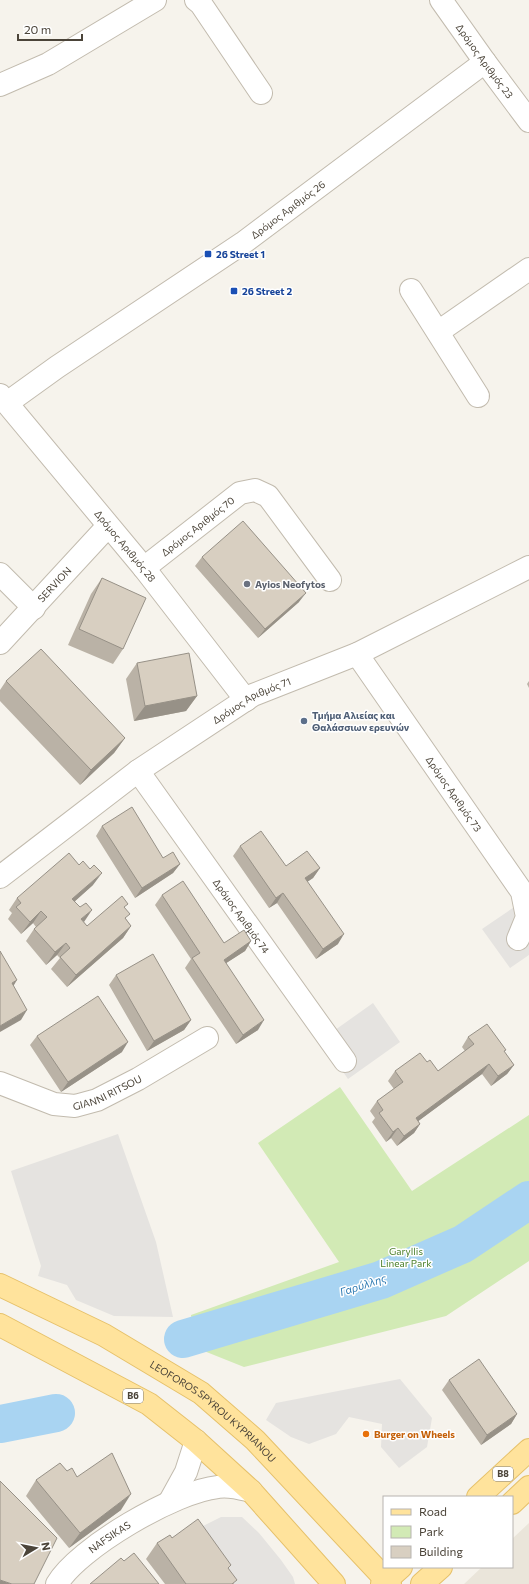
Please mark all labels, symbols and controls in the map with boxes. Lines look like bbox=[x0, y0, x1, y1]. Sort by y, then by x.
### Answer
scale bar bbox=[18, 16, 82, 42]
street label: Δρόμος Αριθμός 23 bbox=[454, 21, 516, 101]
text: 20 m bbox=[24, 22, 51, 36]
street label: Δρόμος Αριθμός 26 bbox=[248, 178, 327, 241]
place label: 26 Street 1 bbox=[216, 248, 265, 260]
marker: 26 Street 1 bbox=[203, 249, 213, 259]
place label: 26 Street 2 bbox=[242, 285, 292, 297]
marker: 26 Street 2 bbox=[229, 286, 239, 296]
street label: Δρόμος Αριθμός 70 bbox=[158, 494, 237, 559]
street label: Δρόμος Αριθμός 28 bbox=[92, 507, 158, 584]
street label: SERVION bbox=[35, 564, 74, 604]
place label: Ayios Neofytos bbox=[255, 578, 326, 590]
marker: Ayios Neofytos bbox=[242, 579, 252, 589]
street label: Δρόμος Αριθμός 71 bbox=[210, 675, 292, 726]
place label: Τμήμα Αλιείας και Θαλάσσιων ερευνών bbox=[312, 709, 410, 733]
marker: Τμήμα Αλιείας και Θαλάσσιων ερευνών bbox=[299, 716, 309, 726]
street label: Δρόμος Αριθμός 73 bbox=[424, 754, 484, 834]
street label: Δρόμος Αριθμός 74 bbox=[211, 876, 272, 955]
street label: GIANNI RITSOU bbox=[71, 1072, 144, 1112]
park label: Garyllis Linear Park bbox=[380, 1245, 432, 1269]
water label: Γαρύλλης bbox=[338, 1271, 388, 1298]
street label: LEOFOROS SPYROU KYPRIANOU bbox=[148, 1358, 278, 1464]
road number: B6 bbox=[123, 1389, 143, 1403]
place label: Burger on Wheels bbox=[374, 1428, 455, 1440]
marker: Burger on Wheels bbox=[361, 1429, 371, 1439]
road number: B8 bbox=[493, 1467, 513, 1481]
legend bbox=[383, 1496, 513, 1568]
text: Road bbox=[419, 1504, 447, 1518]
street label: NAFSIKAS bbox=[86, 1518, 133, 1555]
text: Park bbox=[419, 1524, 445, 1538]
north arrow bbox=[16, 1528, 56, 1568]
text: N bbox=[39, 1541, 53, 1551]
text: Building bbox=[419, 1544, 463, 1558]

